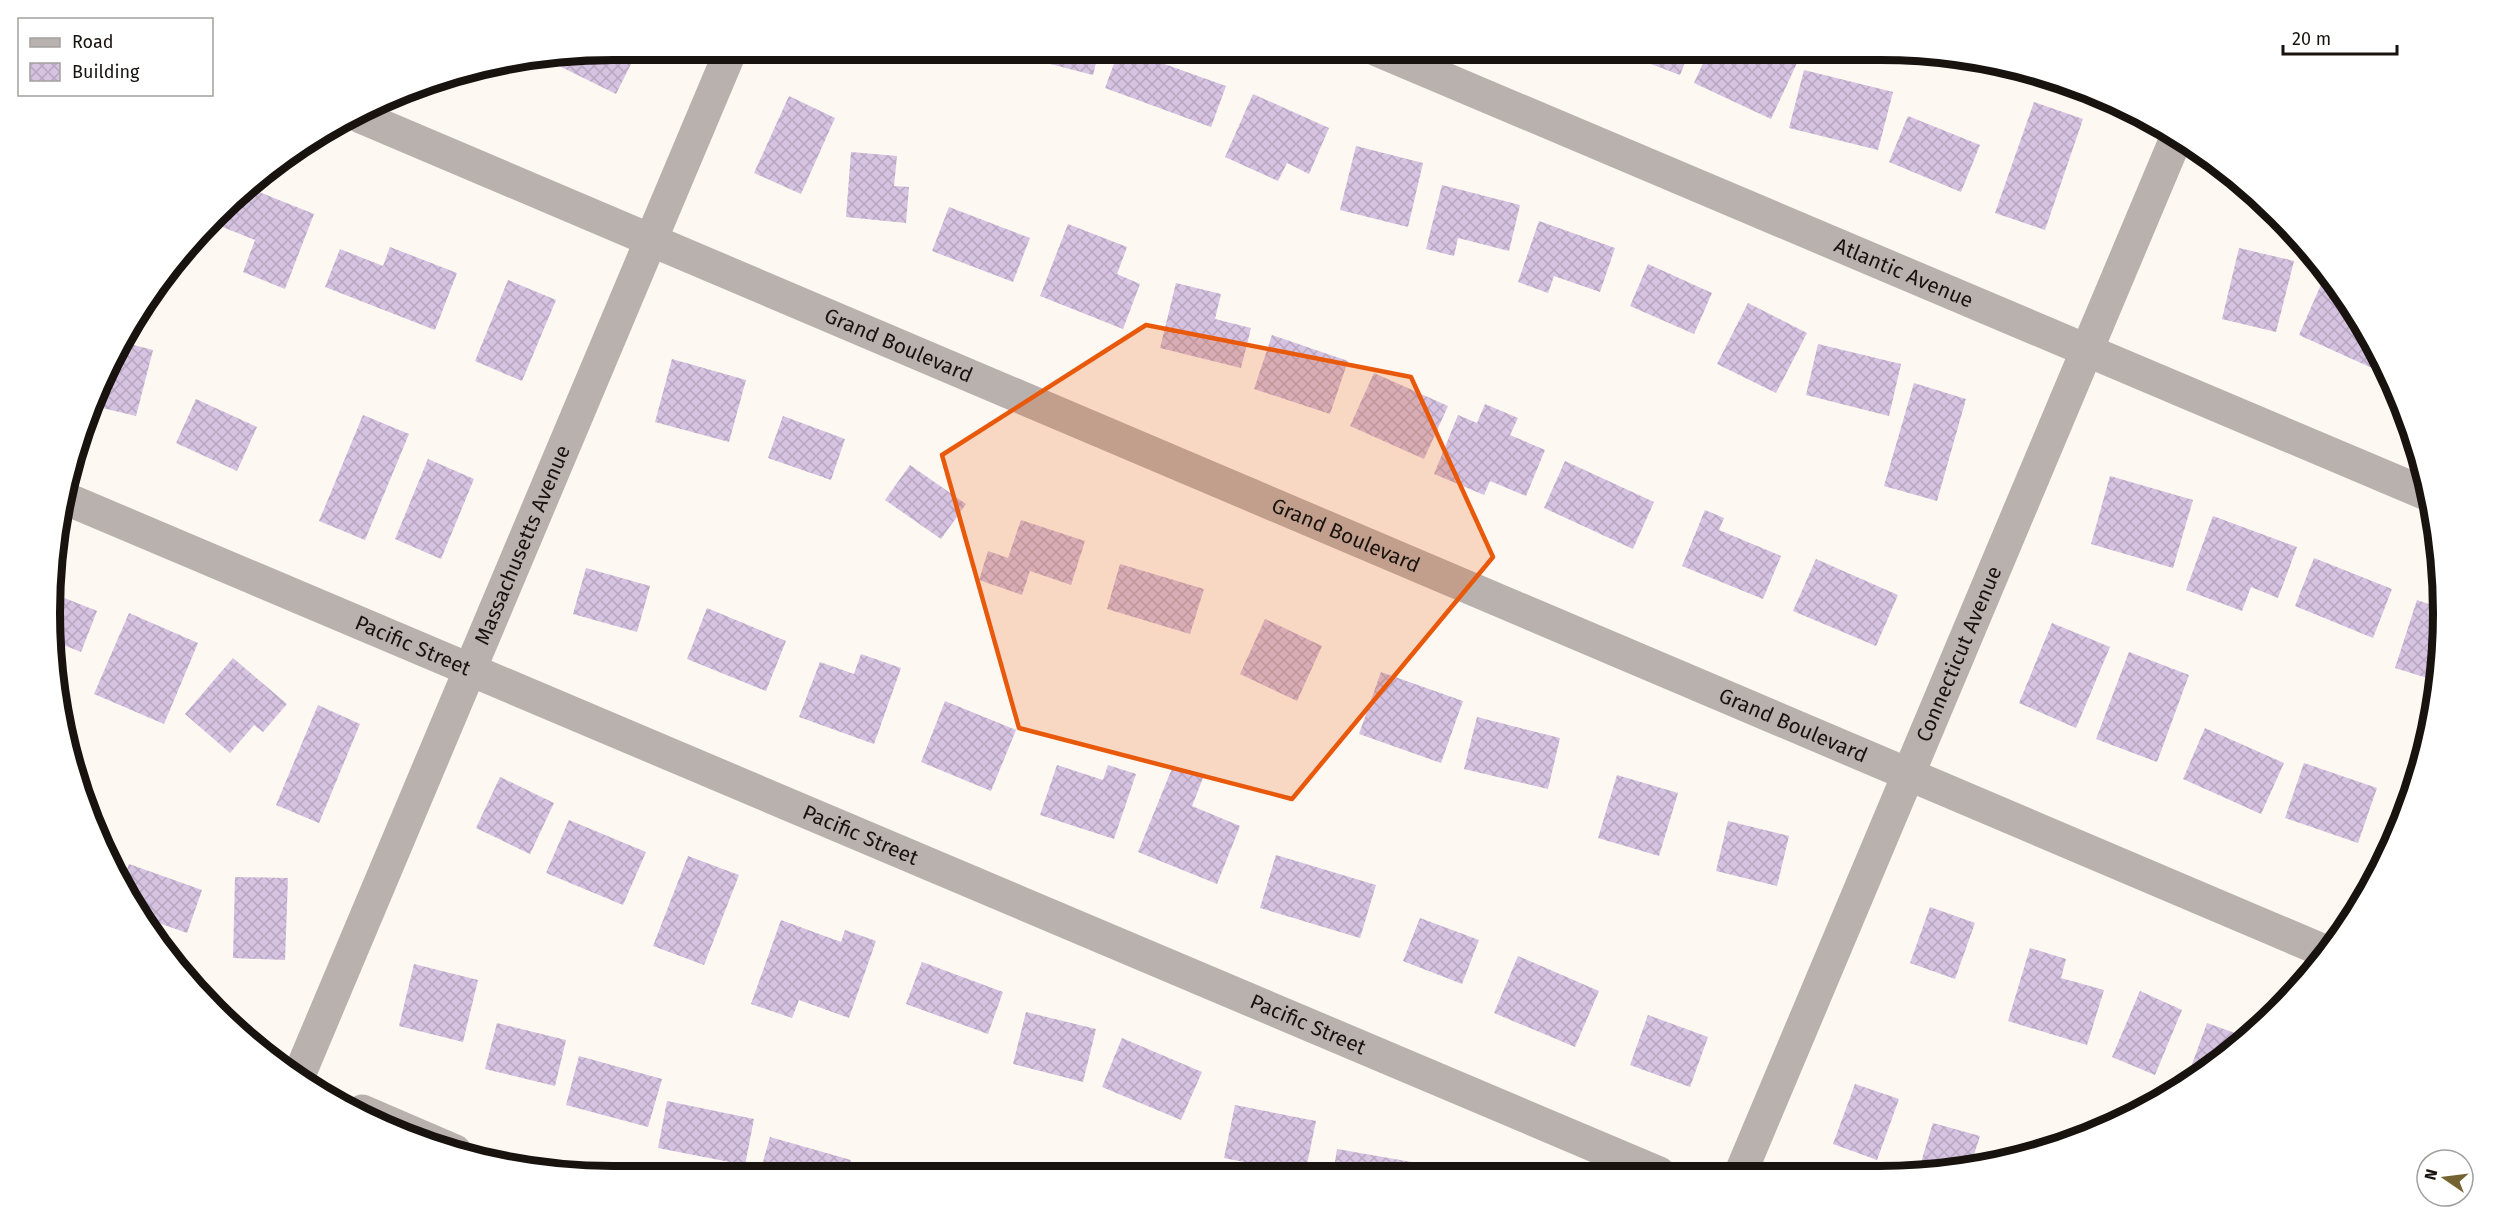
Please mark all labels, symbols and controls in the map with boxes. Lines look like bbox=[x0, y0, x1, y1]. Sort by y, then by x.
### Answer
legend bbox=[18, 18, 213, 96]
scale bar bbox=[2283, 18, 2397, 56]
text: 20 m bbox=[2292, 28, 2331, 50]
text: Road bbox=[72, 31, 114, 53]
text: Building bbox=[72, 61, 140, 83]
street label: Atlantic Avenue bbox=[1830, 232, 1977, 314]
street label: Grand Boulevard bbox=[820, 302, 977, 388]
street label: Massachusetts Avenue bbox=[469, 441, 576, 649]
street label: Grand Boulevard bbox=[1268, 492, 1424, 578]
street label: Connecticut Avenue bbox=[1911, 562, 2007, 746]
street label: Pacific Street bbox=[351, 610, 475, 682]
street label: Grand Boulevard bbox=[1715, 682, 1871, 768]
street label: Pacific Street bbox=[799, 799, 923, 871]
street label: Pacific Street bbox=[1246, 988, 1370, 1061]
north arrow bbox=[2415, 1148, 2475, 1208]
text: N bbox=[2420, 1167, 2441, 1182]

